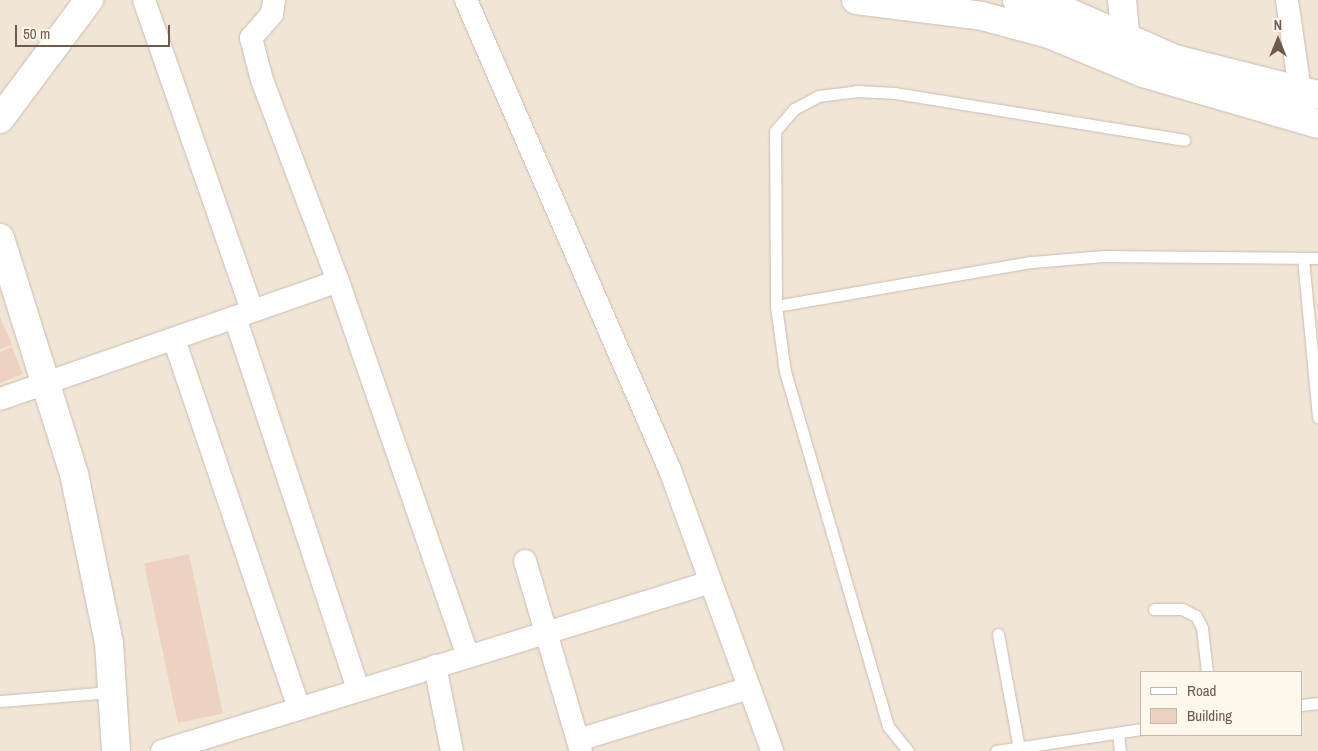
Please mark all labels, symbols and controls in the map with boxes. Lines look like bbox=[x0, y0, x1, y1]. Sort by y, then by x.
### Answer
scale bar bbox=[18, 15, 172, 47]
north arrow bbox=[1253, 15, 1303, 65]
text: N bbox=[1274, 16, 1282, 34]
text: 50 m bbox=[23, 23, 50, 44]
legend bbox=[1140, 671, 1303, 736]
text: Road bbox=[1187, 680, 1216, 701]
text: Building bbox=[1187, 705, 1232, 726]

